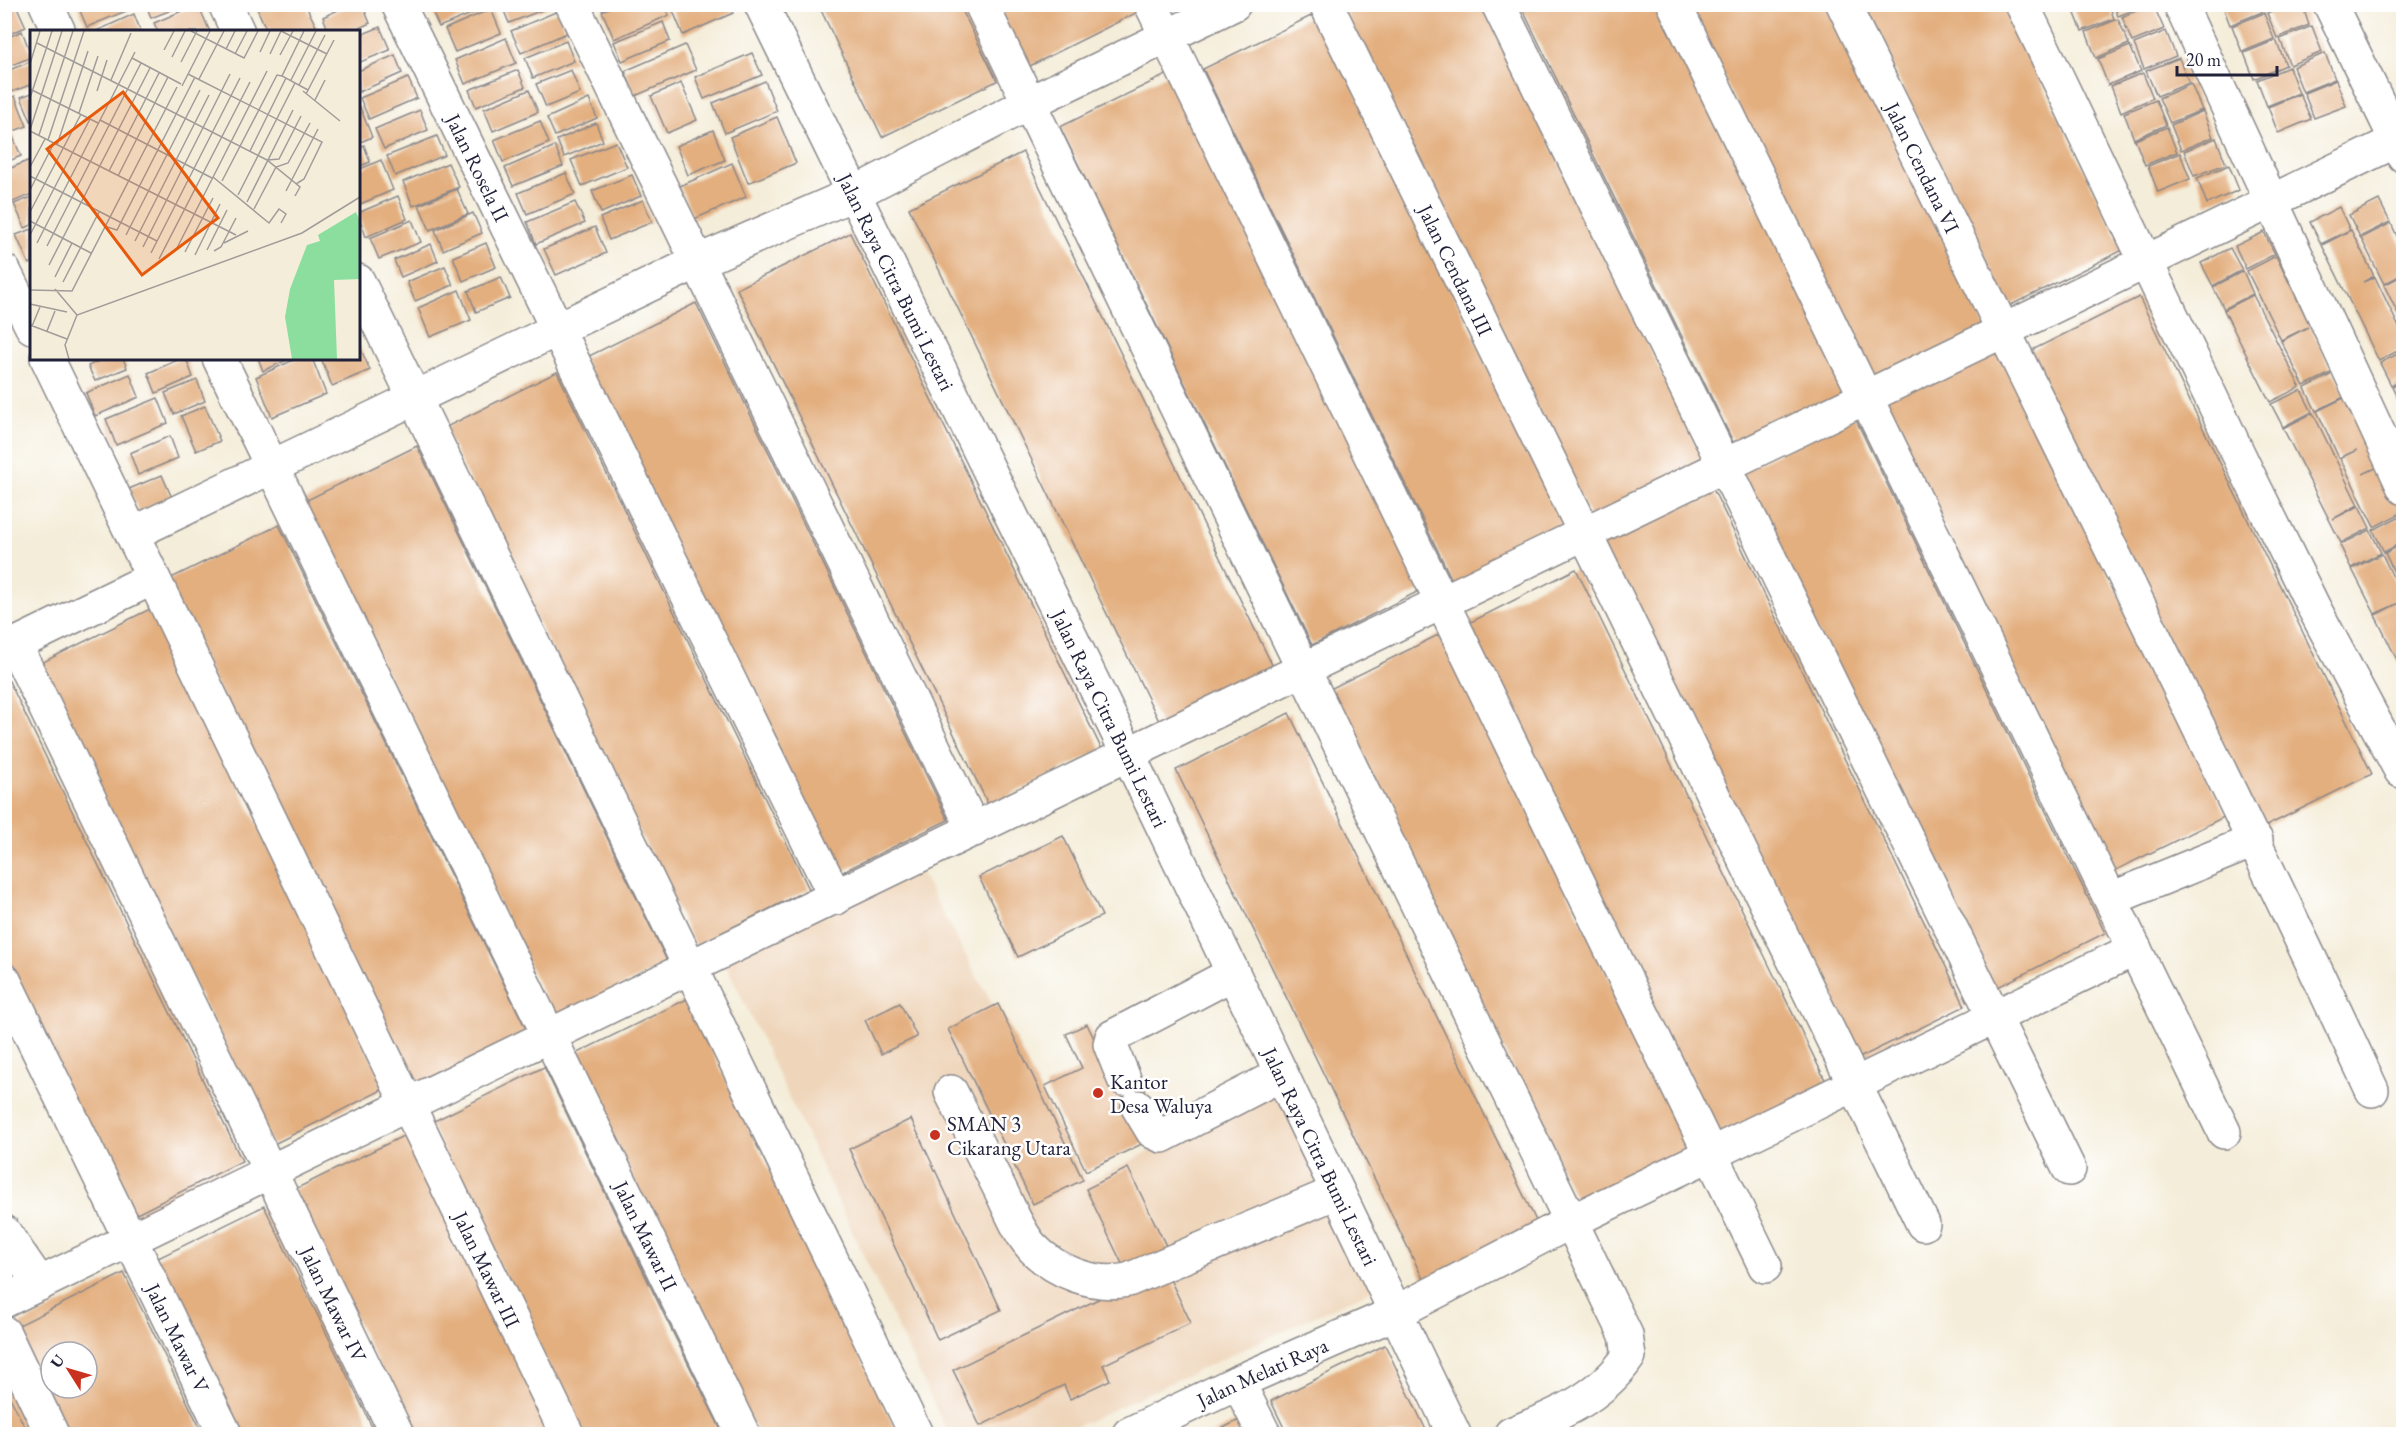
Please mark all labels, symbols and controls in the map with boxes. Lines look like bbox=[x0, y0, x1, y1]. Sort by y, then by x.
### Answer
inset map bbox=[30, 30, 360, 360]
scale bar bbox=[2177, 39, 2278, 77]
text: 20 m bbox=[2186, 48, 2221, 71]
street label: Jalan Cendana VI bbox=[1879, 96, 1967, 237]
street label: Jalan Rosela II bbox=[439, 107, 516, 226]
street label: Jalan Raya Citra Bumi Lestari bbox=[831, 167, 961, 395]
street label: Jalan Cendana III bbox=[1412, 198, 1500, 340]
street label: Jalan Raya Citra Bumi Lestari bbox=[1045, 603, 1174, 831]
street label: Jalan Raya Citra Bumi Lestari bbox=[1256, 1041, 1385, 1270]
place label: Kantor Desa Waluya bbox=[1110, 1068, 1213, 1119]
marker: Kantor Desa Waluya bbox=[1091, 1086, 1105, 1100]
place label: SMAN 3 Cikarang Utara bbox=[947, 1110, 1072, 1161]
marker: SMAN 3 Cikarang Utara bbox=[928, 1128, 942, 1142]
street label: Jalan Mawar II bbox=[607, 1174, 684, 1295]
street label: Jalan Mawar III bbox=[447, 1205, 527, 1332]
street label: Jalan Mawar IV bbox=[294, 1240, 374, 1367]
street label: Jalan Mawar V bbox=[139, 1277, 217, 1398]
street label: Jalan Melati Raya bbox=[1191, 1331, 1332, 1414]
north arrow bbox=[39, 1340, 99, 1400]
text: U bbox=[45, 1350, 69, 1372]

